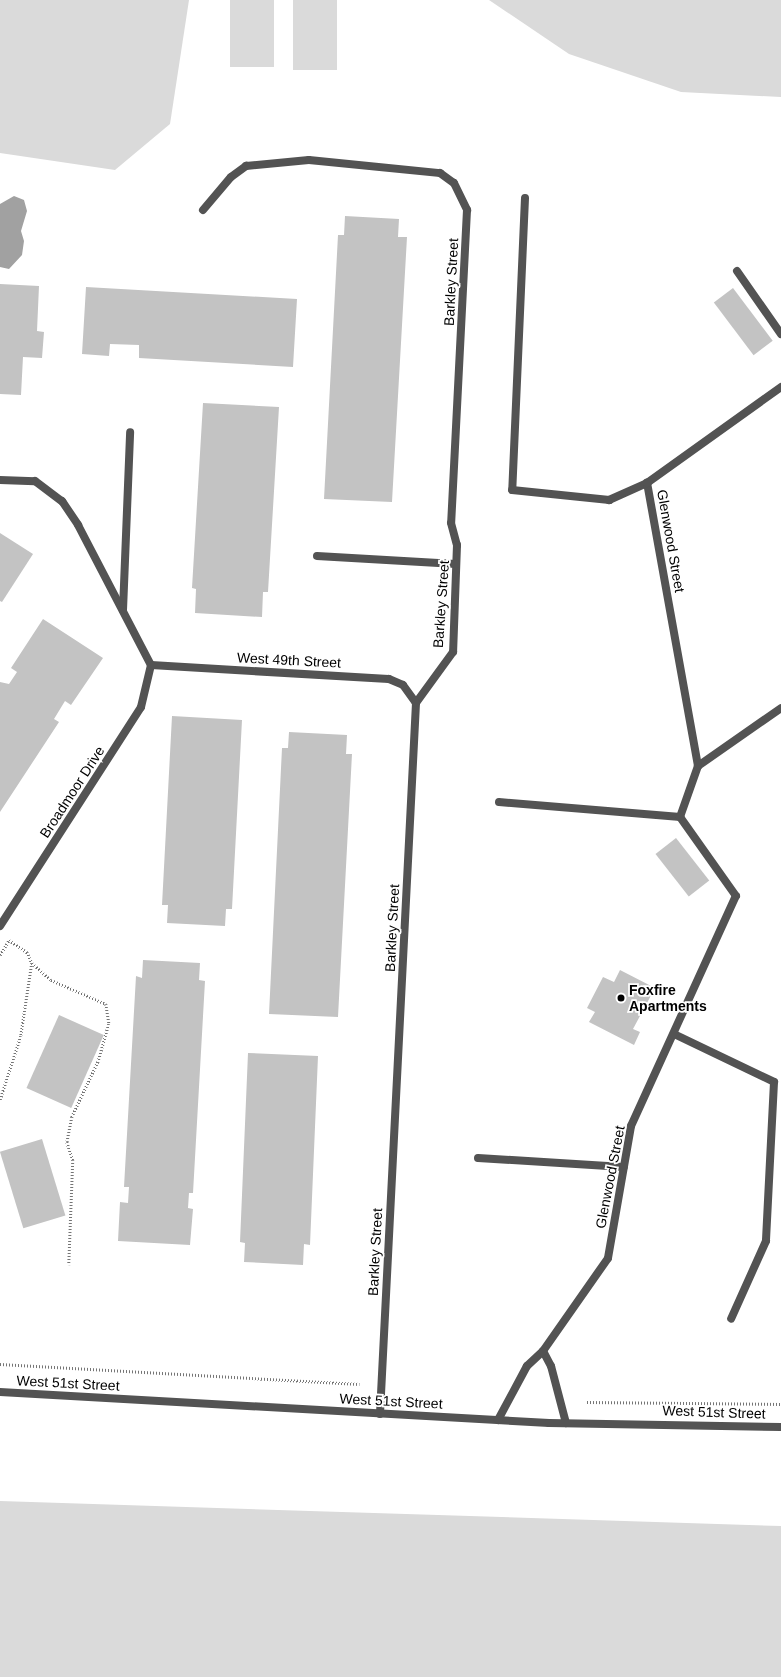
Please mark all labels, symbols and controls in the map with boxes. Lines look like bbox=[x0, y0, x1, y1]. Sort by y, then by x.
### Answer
street label: Barkley Street bbox=[440, 238, 462, 326]
street label: Glenwood Street bbox=[654, 488, 688, 594]
street label: Barkley Street bbox=[430, 560, 452, 648]
street label: West 49th Street bbox=[237, 649, 341, 671]
street label: Broadmoor Drive bbox=[36, 743, 108, 841]
street label: Barkley Street bbox=[381, 884, 403, 972]
place label: Foxfire Apartments bbox=[629, 982, 707, 1014]
marker: Foxfire Apartments bbox=[616, 993, 626, 1003]
street label: Glenwood Street bbox=[592, 1124, 628, 1230]
street label: Barkley Street bbox=[364, 1208, 386, 1296]
street label: West 51st Street bbox=[16, 1372, 120, 1394]
street label: West 51st Street bbox=[339, 1390, 443, 1412]
street label: West 51st Street bbox=[662, 1402, 766, 1422]

